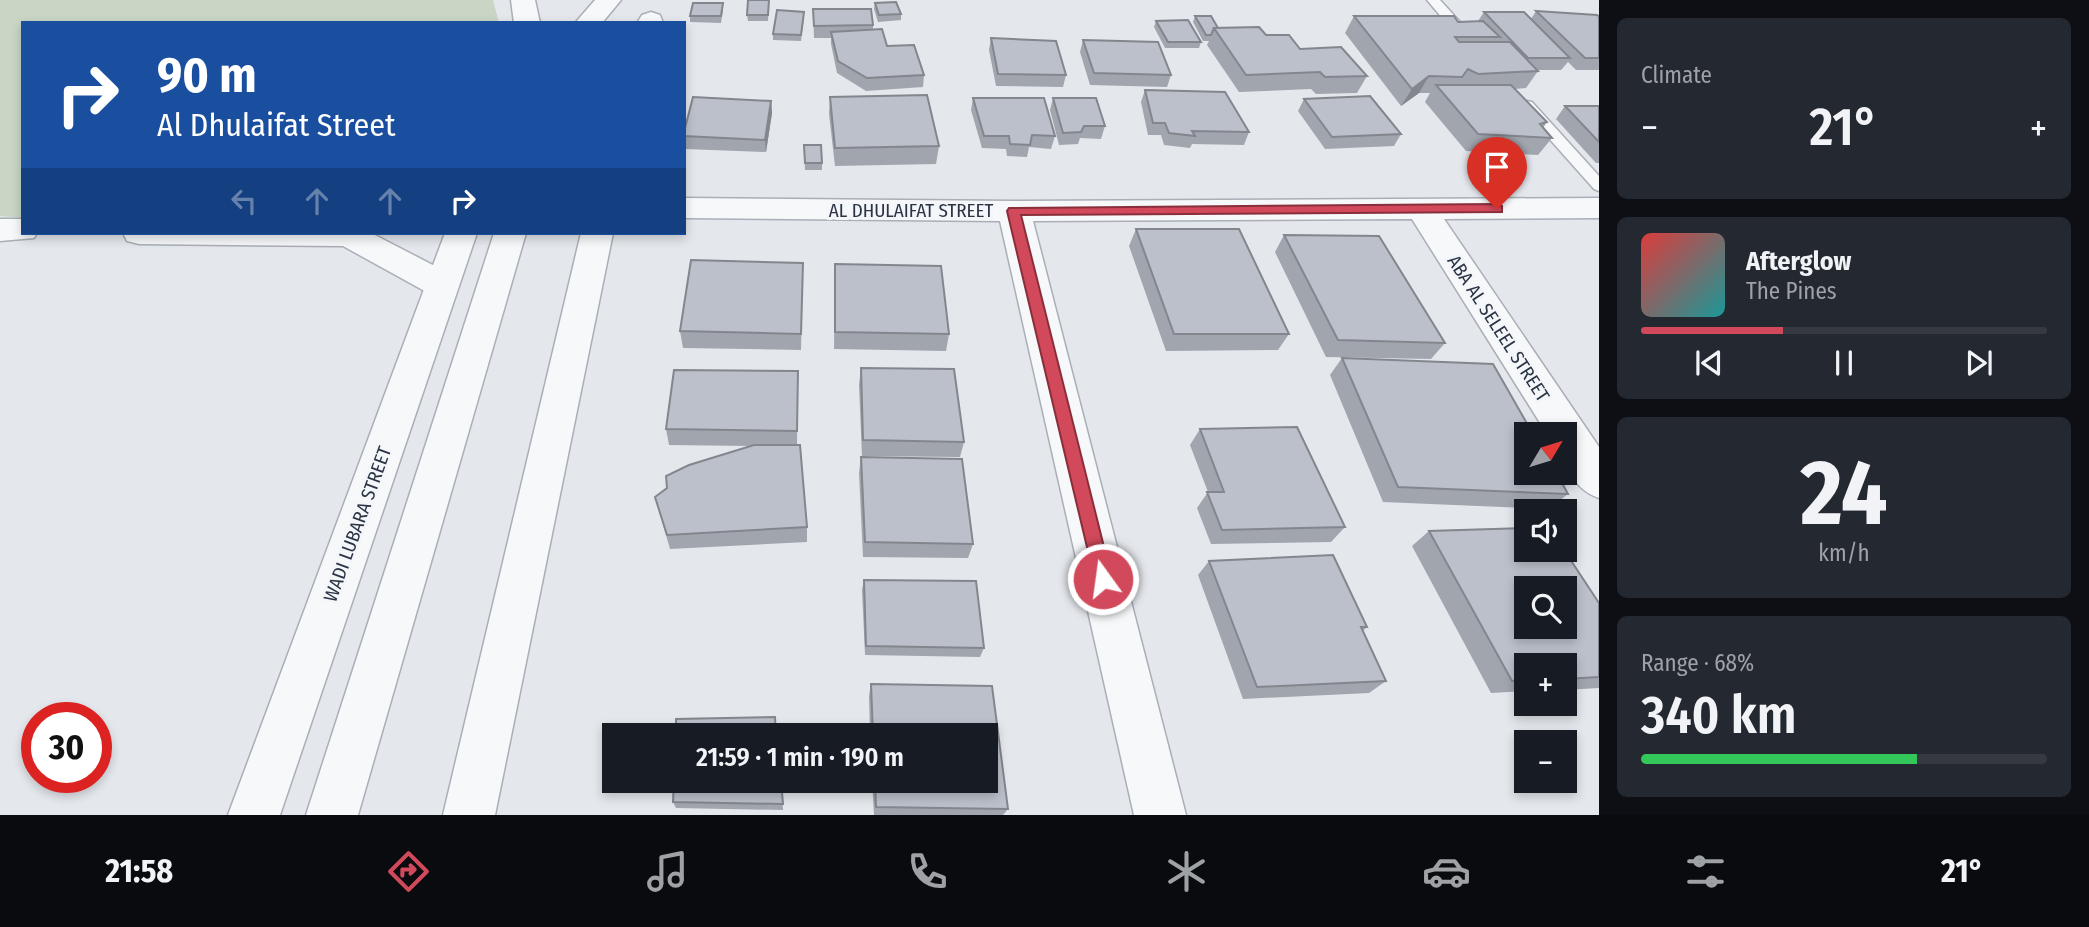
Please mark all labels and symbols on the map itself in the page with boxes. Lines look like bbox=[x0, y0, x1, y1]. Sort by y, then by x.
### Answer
pin bbox=[1467, 137, 1527, 209]
street label: AL DHULAIFAT STREET bbox=[829, 199, 993, 222]
street label: ABA AL SELEEL STREET bbox=[1443, 251, 1555, 406]
north arrow bbox=[1514, 422, 1577, 485]
street label: WADI LUBARA STREET bbox=[319, 443, 396, 605]
position arrow bbox=[1066, 542, 1140, 616]
speed limit sign: 30 bbox=[21, 702, 112, 793]

